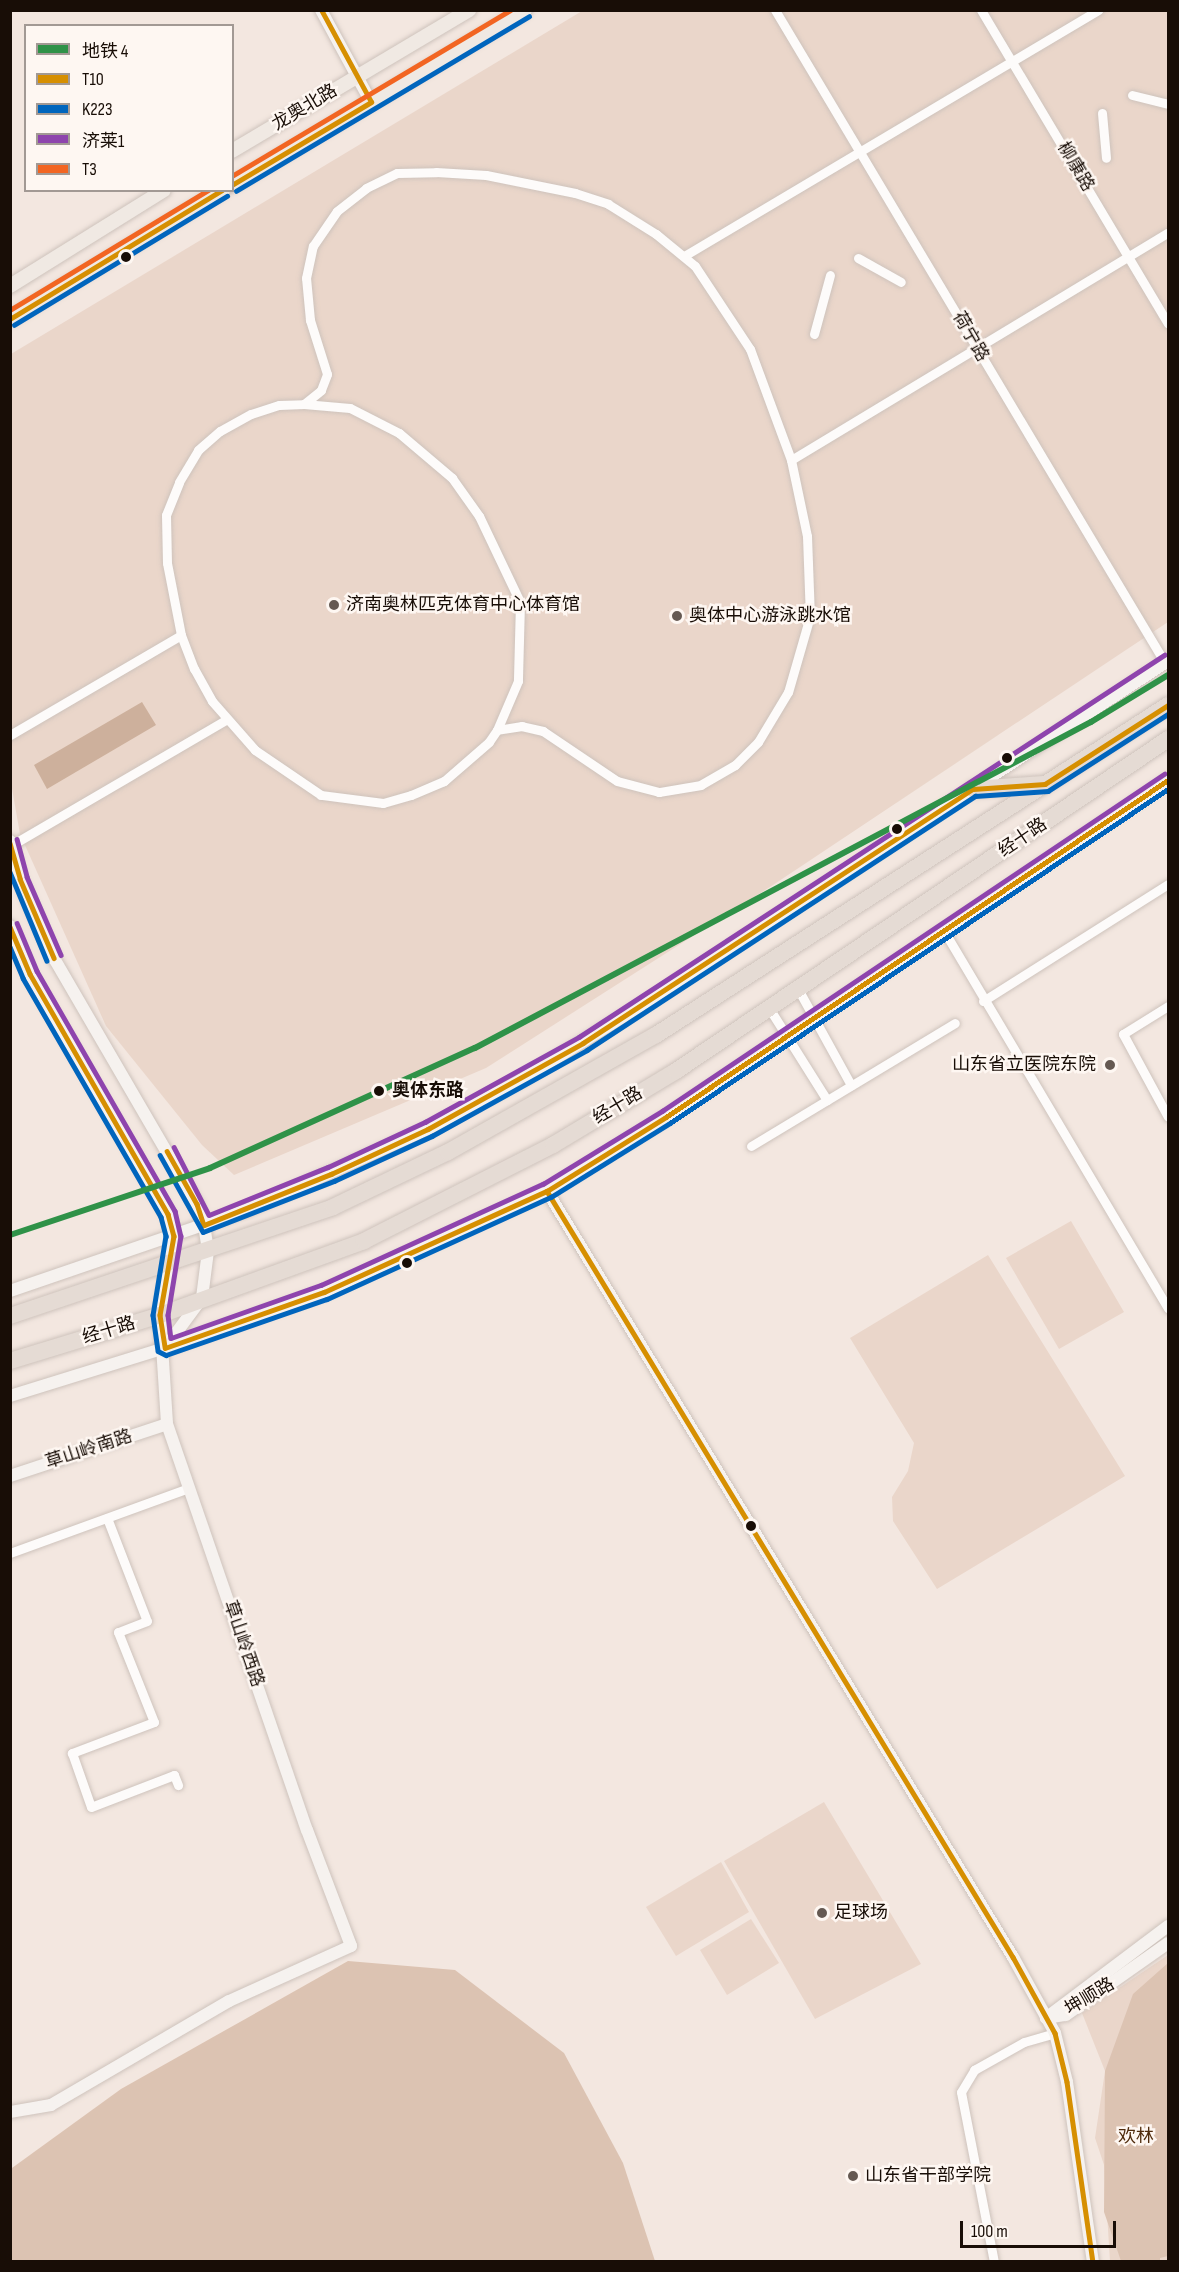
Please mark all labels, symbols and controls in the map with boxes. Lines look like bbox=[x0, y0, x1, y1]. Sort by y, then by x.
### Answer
legend bbox=[24, 24, 234, 192]
text: 地铁 4 bbox=[82, 41, 128, 62]
text: T10 bbox=[82, 69, 104, 90]
street label: 龙奥北路 bbox=[269, 80, 341, 136]
text: K223 bbox=[82, 99, 113, 120]
text: 济莱1 bbox=[82, 131, 124, 152]
street label: 柳康路 bbox=[1052, 138, 1098, 196]
text: T3 bbox=[82, 159, 97, 180]
unlabelled marker bbox=[120, 251, 132, 263]
street label: 荷宁路 bbox=[947, 308, 993, 366]
place label: 济南奥林匹克体育中心体育馆 bbox=[346, 594, 580, 616]
marker: 济南奥林匹克体育中心体育馆 bbox=[327, 598, 341, 612]
place label: 奥体中心游泳跳水馆 bbox=[689, 605, 851, 627]
marker: 奥体中心游泳跳水馆 bbox=[670, 609, 684, 623]
unlabelled marker bbox=[1001, 752, 1013, 764]
street label: 经十路 bbox=[995, 814, 1051, 862]
unlabelled marker bbox=[891, 823, 903, 835]
place label: 山东省立医院东院 bbox=[952, 1054, 1096, 1076]
marker: 山东省立医院东院 bbox=[1101, 1056, 1119, 1074]
place label: 奥体东路 bbox=[392, 1080, 464, 1102]
marker: 奥体东路 bbox=[370, 1082, 388, 1100]
street label: 经十路 bbox=[589, 1083, 647, 1129]
unlabelled marker bbox=[401, 1257, 413, 1269]
street label: 经十路 bbox=[80, 1313, 138, 1349]
street label: 草山岭南路 bbox=[43, 1426, 135, 1474]
unlabelled marker bbox=[745, 1520, 757, 1532]
street label: 草山岭西路 bbox=[218, 1598, 268, 1690]
place label: 足球场 bbox=[834, 1902, 888, 1924]
marker: 足球场 bbox=[815, 1906, 829, 1920]
street label: 坤顺路 bbox=[1061, 1974, 1119, 2020]
park label: 欢林 bbox=[1118, 2126, 1154, 2148]
place label: 山东省干部学院 bbox=[865, 2165, 991, 2187]
marker: 山东省干部学院 bbox=[846, 2169, 860, 2183]
scale bar bbox=[963, 2209, 1119, 2247]
text: 100 m bbox=[971, 2221, 1008, 2242]

